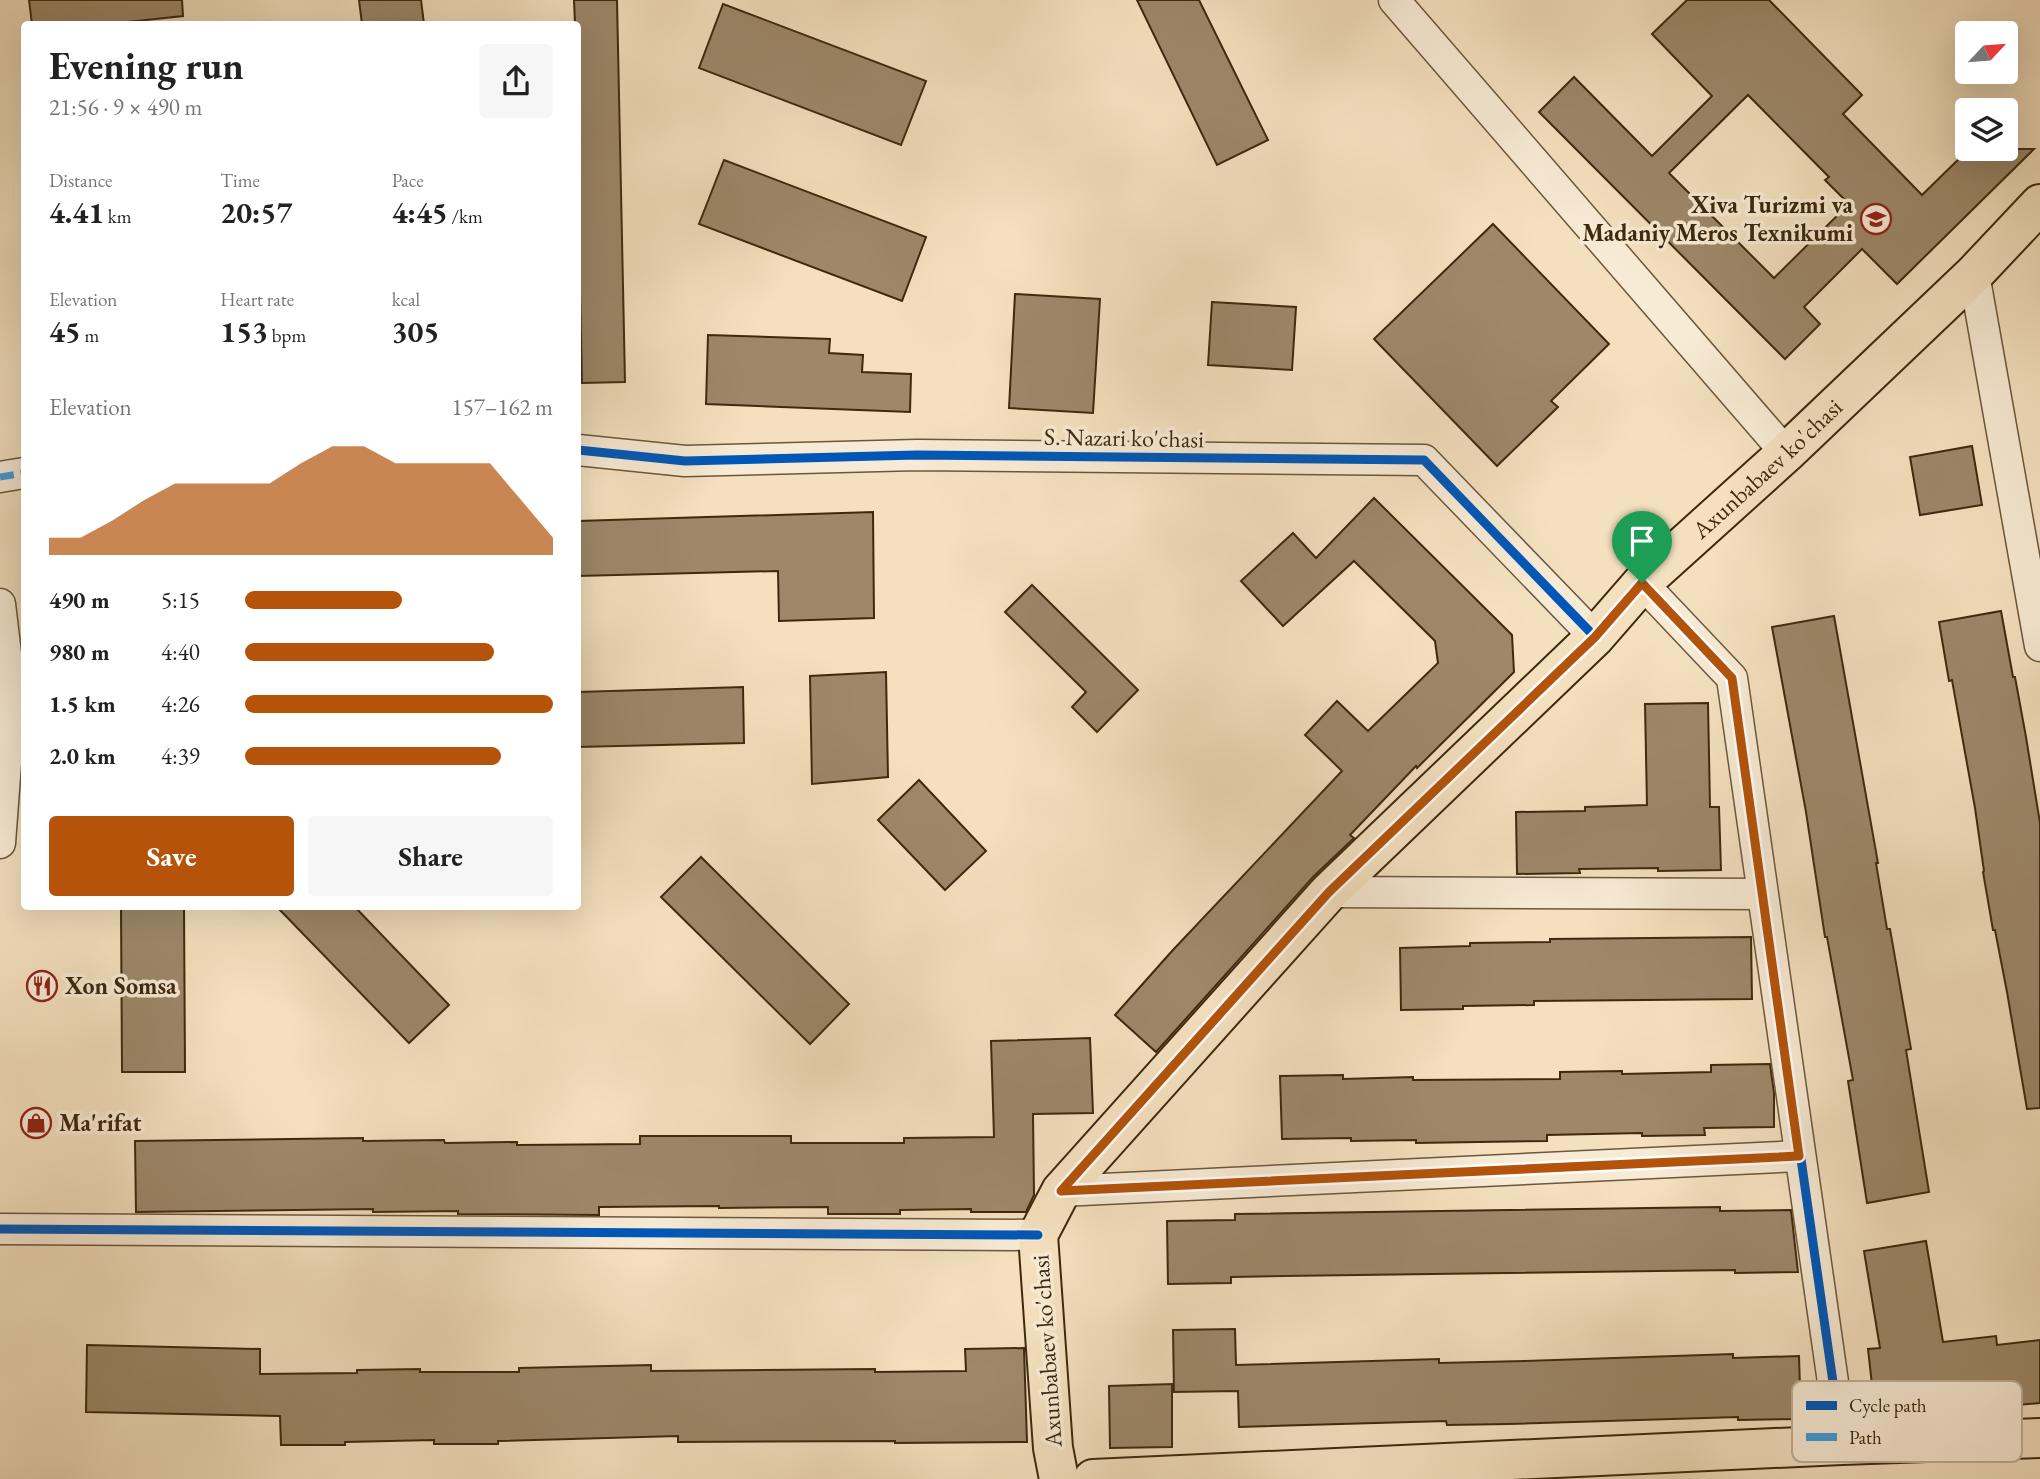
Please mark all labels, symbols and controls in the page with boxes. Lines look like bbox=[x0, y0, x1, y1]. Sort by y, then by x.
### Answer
north arrow bbox=[1955, 21, 2018, 84]
map controls bbox=[1955, 21, 2018, 161]
text: Evening run bbox=[49, 41, 244, 90]
button: share bbox=[479, 44, 553, 118]
text: 21:56 · 9 × 490 m bbox=[49, 92, 202, 122]
button: layers bbox=[1955, 98, 2018, 161]
text: Distance bbox=[49, 168, 112, 193]
text: Time bbox=[220, 168, 260, 193]
text: Pace bbox=[392, 168, 424, 193]
place label: Xiva Turizmi va Madaniy Meros Texnikumi bbox=[1582, 189, 1853, 249]
text: 4.41 bbox=[49, 193, 104, 232]
text: 20:57 bbox=[220, 193, 292, 232]
text: 4:45 bbox=[392, 193, 448, 232]
school or university icon: Xiva Turizmi va Madaniy Meros Texnikumi bbox=[1859, 202, 1893, 236]
text: km bbox=[104, 204, 132, 229]
text: /km bbox=[448, 204, 483, 229]
text: Elevation bbox=[49, 287, 117, 312]
text: Heart rate bbox=[220, 287, 294, 312]
text: kcal bbox=[392, 287, 420, 312]
text: 45 bbox=[49, 312, 81, 351]
text: 153 bbox=[220, 312, 268, 351]
text: 305 bbox=[392, 312, 439, 351]
text: m bbox=[81, 323, 99, 348]
text: bpm bbox=[268, 323, 306, 348]
street label: Axunbabaev ko'chasi bbox=[1685, 391, 1849, 546]
text: Elevation bbox=[49, 392, 132, 422]
text: 157–162 m bbox=[452, 392, 553, 422]
street label: S. Nazari ko'chasi bbox=[1044, 421, 1204, 454]
pin bbox=[1612, 511, 1672, 583]
icon: arrive bbox=[1623, 522, 1661, 560]
text: 490 m bbox=[49, 585, 110, 615]
text: 5:15 bbox=[161, 585, 200, 615]
text: 980 m bbox=[49, 637, 110, 667]
text: 4:40 bbox=[161, 637, 200, 667]
text: 1.5 km bbox=[49, 689, 116, 719]
text: 4:26 bbox=[161, 689, 200, 719]
text: 2.0 km bbox=[49, 741, 116, 771]
text: 4:39 bbox=[161, 741, 200, 771]
button: Save bbox=[49, 816, 294, 896]
button: Share bbox=[308, 816, 553, 896]
restaurant icon: Xon Somsa bbox=[25, 969, 59, 1003]
place label: Xon Somsa bbox=[64, 970, 177, 1001]
shop icon: Ma'rifat bbox=[19, 1106, 53, 1140]
place label: Ma'rifat bbox=[59, 1107, 142, 1138]
street label: Axunbabaev ko'chasi bbox=[1024, 1254, 1069, 1449]
legend bbox=[1792, 1381, 2022, 1462]
text: Cycle path bbox=[1849, 1393, 1927, 1418]
text: Path bbox=[1849, 1425, 1882, 1450]

